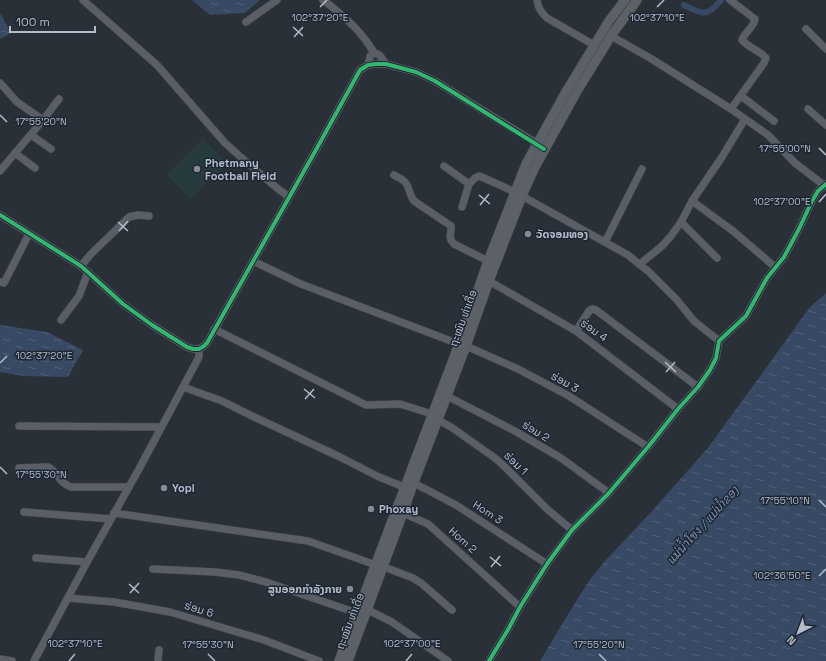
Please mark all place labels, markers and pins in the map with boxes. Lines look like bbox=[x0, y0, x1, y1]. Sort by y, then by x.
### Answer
place label: Phetmany Football Field bbox=[205, 156, 276, 183]
marker: Phetmany Football Field bbox=[192, 164, 202, 174]
place label: ວັດຈອມທອງ bbox=[536, 227, 588, 241]
marker: ວັດຈອມທອງ bbox=[523, 229, 533, 239]
place label: Yopi bbox=[172, 481, 195, 495]
marker: Yopi bbox=[159, 483, 169, 493]
place label: Phoxay bbox=[379, 502, 418, 516]
marker: Phoxay bbox=[366, 504, 376, 514]
place label: ສູນອອກກຳລັງກາຍ bbox=[268, 582, 342, 596]
marker: ສູນອອກກຳລັງກາຍ bbox=[345, 584, 355, 594]

